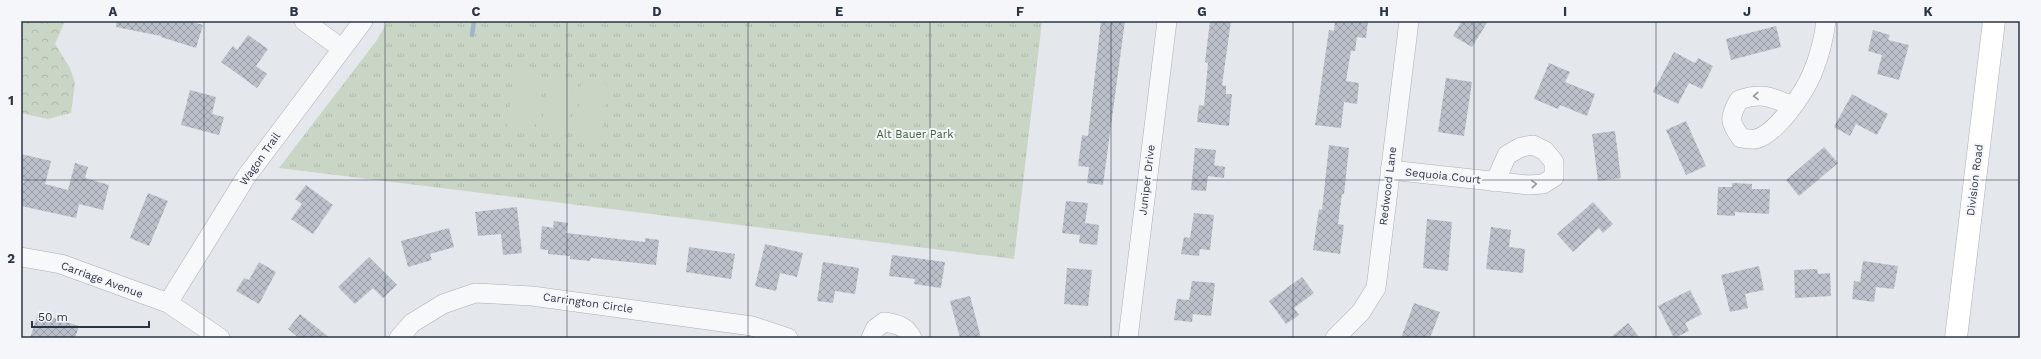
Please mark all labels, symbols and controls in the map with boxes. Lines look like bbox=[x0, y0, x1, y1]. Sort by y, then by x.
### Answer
text: A bbox=[109, 4, 118, 19]
text: B bbox=[290, 4, 299, 19]
text: C bbox=[472, 4, 481, 19]
text: D bbox=[652, 4, 662, 19]
text: E bbox=[835, 4, 843, 19]
text: F bbox=[1016, 4, 1024, 19]
text: G bbox=[1197, 4, 1207, 19]
text: H bbox=[1379, 4, 1389, 19]
text: I bbox=[1563, 4, 1567, 19]
text: J bbox=[1743, 4, 1751, 19]
text: K bbox=[1923, 4, 1933, 19]
one-way arrow bbox=[1752, 92, 1759, 101]
text: 1 bbox=[8, 93, 14, 108]
park label: Alt Bauer Park bbox=[877, 128, 953, 141]
street label: Wagon Trail bbox=[237, 129, 283, 188]
street label: Division Road bbox=[1964, 143, 1986, 217]
street label: Juniper Drive bbox=[1136, 144, 1158, 216]
street label: Redwood Lane bbox=[1377, 146, 1399, 226]
street label: Sequoia Court bbox=[1405, 166, 1482, 186]
one-way arrow bbox=[1531, 180, 1537, 189]
text: 2 bbox=[7, 251, 15, 266]
street label: Carriage Avenue bbox=[59, 259, 145, 301]
street label: Carrington Circle bbox=[542, 290, 634, 316]
scale bar bbox=[32, 303, 149, 329]
text: 50 m bbox=[38, 310, 68, 324]

